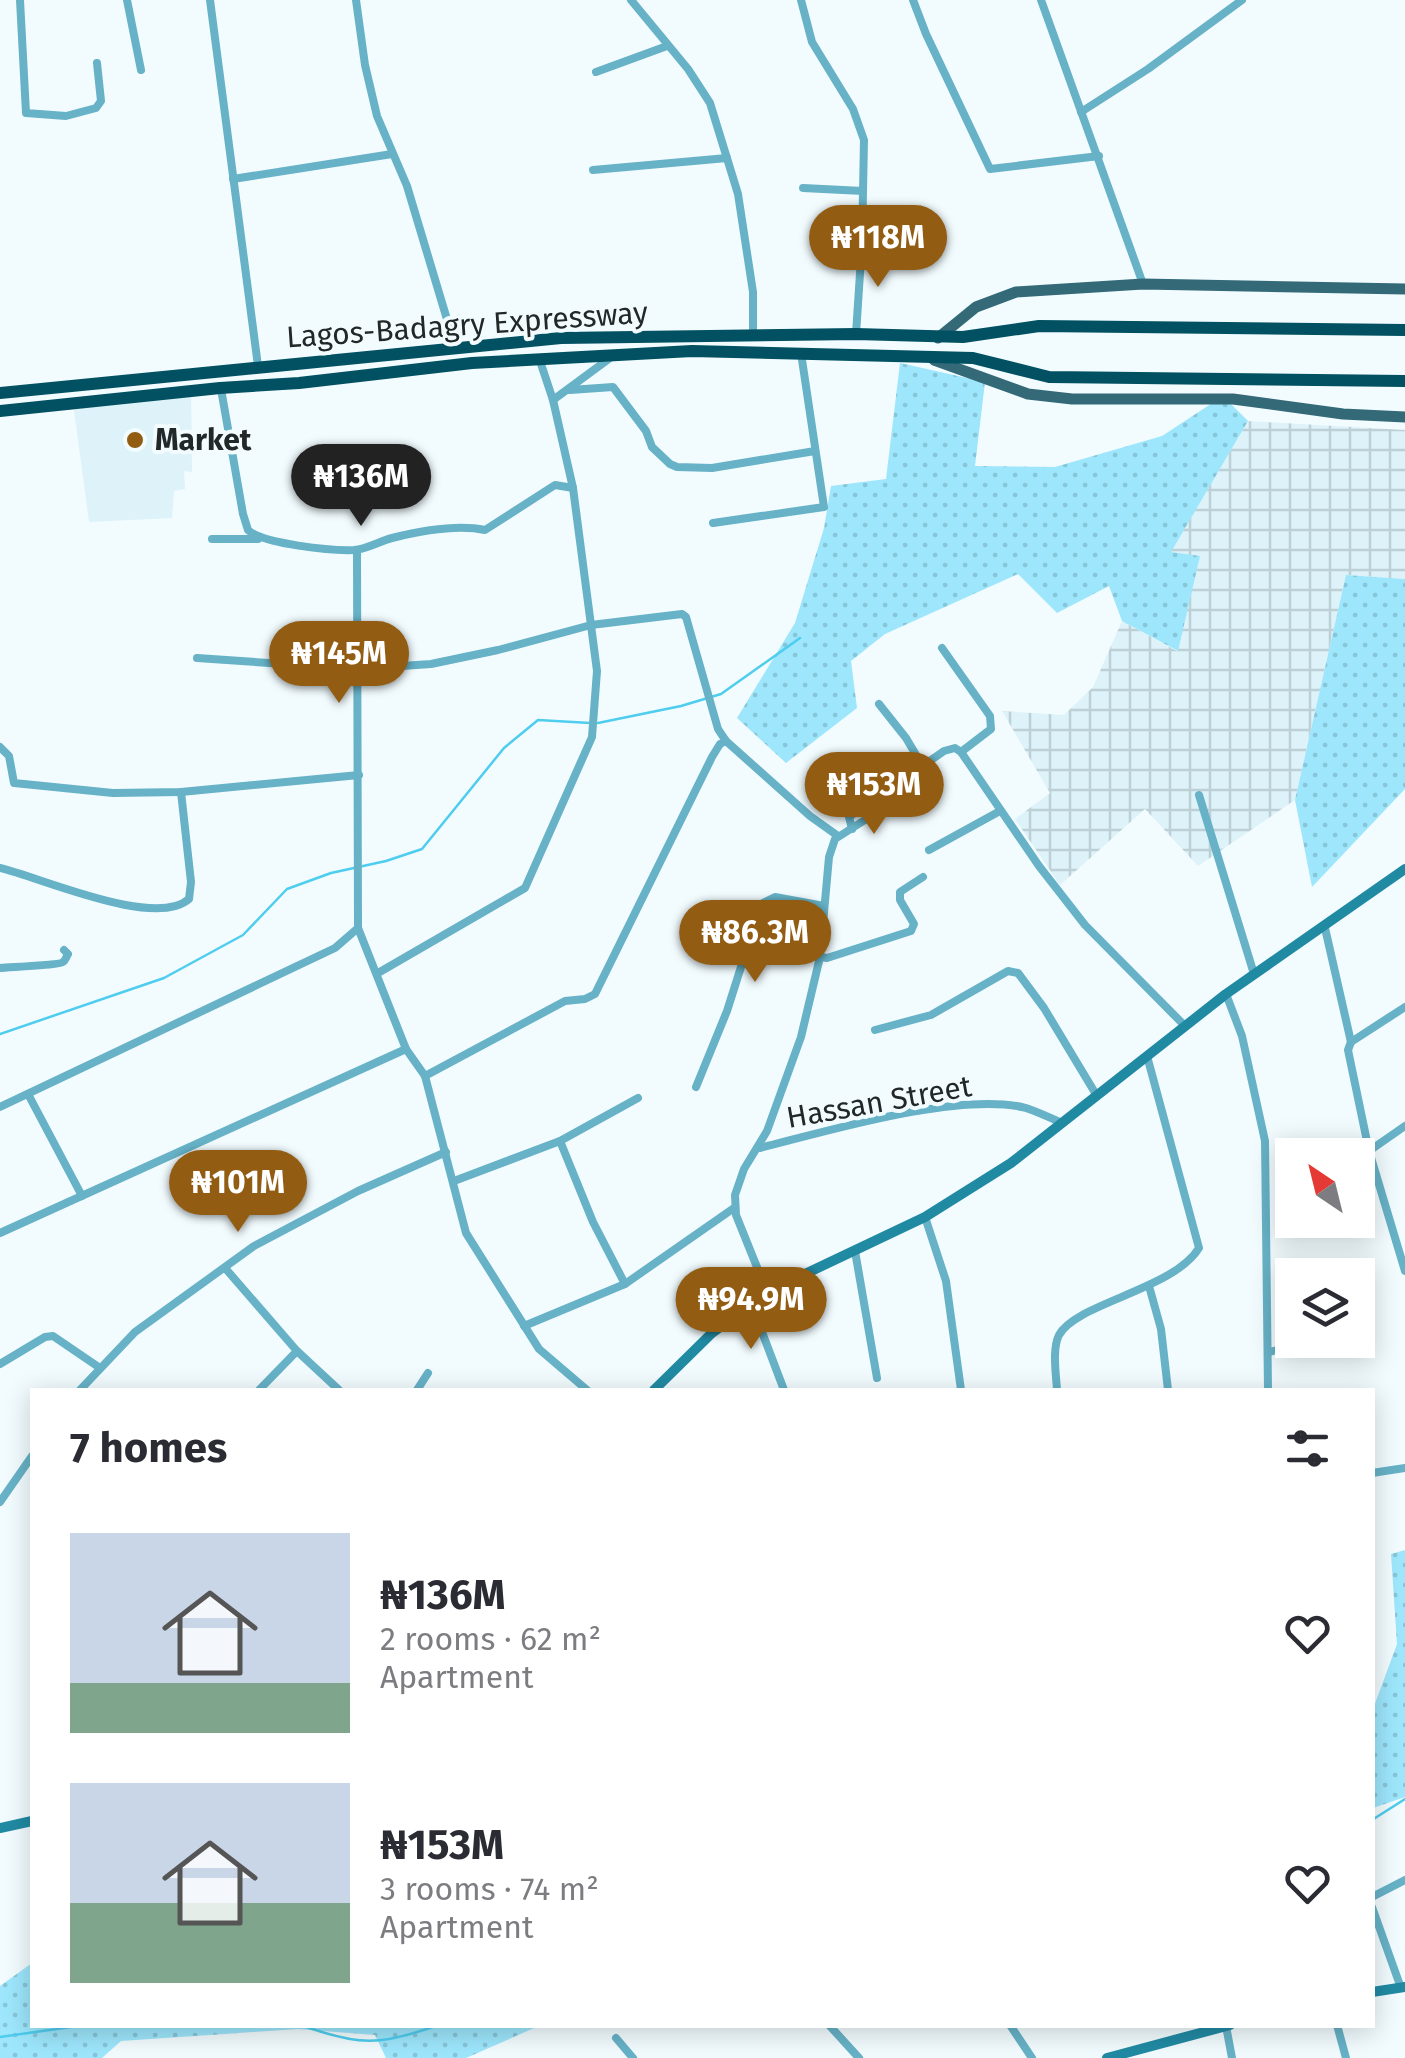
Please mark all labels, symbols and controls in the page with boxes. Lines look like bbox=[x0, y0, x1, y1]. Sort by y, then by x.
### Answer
pin: ₦118M bbox=[808, 205, 948, 290]
text: ₦118M bbox=[831, 218, 925, 256]
street label: Lagos-Badagry Expressway bbox=[285, 294, 649, 356]
place label: Market bbox=[155, 422, 252, 458]
marker: Market bbox=[124, 429, 146, 451]
pin: ₦136M bbox=[291, 444, 431, 529]
text: ₦136M bbox=[313, 457, 409, 495]
pin: ₦145M bbox=[269, 621, 409, 706]
text: ₦145M bbox=[291, 634, 387, 672]
pin: ₦153M bbox=[804, 752, 944, 837]
text: ₦153M bbox=[827, 765, 921, 803]
pin: ₦86.3M bbox=[674, 900, 836, 985]
text: ₦86.3M bbox=[701, 913, 809, 951]
street label: Hassan Street bbox=[784, 1068, 974, 1136]
north arrow bbox=[1275, 1138, 1375, 1238]
map controls bbox=[1275, 1138, 1375, 1358]
pin: ₦101M bbox=[168, 1150, 308, 1235]
text: ₦101M bbox=[191, 1163, 285, 1201]
button: layers bbox=[1275, 1258, 1375, 1358]
pin: ₦94.9M bbox=[670, 1267, 832, 1352]
text: ₦94.9M bbox=[698, 1280, 804, 1318]
icon: filters bbox=[1280, 1421, 1335, 1476]
text: 7 homes bbox=[70, 1423, 227, 1473]
text: ₦136M bbox=[380, 1570, 506, 1620]
icon: home bbox=[150, 1573, 270, 1693]
icon: heart bbox=[1280, 1606, 1335, 1661]
text: 2 rooms · 62 m² bbox=[380, 1620, 601, 1658]
text: Apartment bbox=[380, 1658, 534, 1696]
text: ₦153M bbox=[380, 1820, 504, 1870]
icon: home bbox=[150, 1823, 270, 1943]
icon: heart bbox=[1280, 1856, 1335, 1911]
text: 3 rooms · 74 m² bbox=[380, 1870, 599, 1908]
text: Apartment bbox=[380, 1908, 534, 1946]

